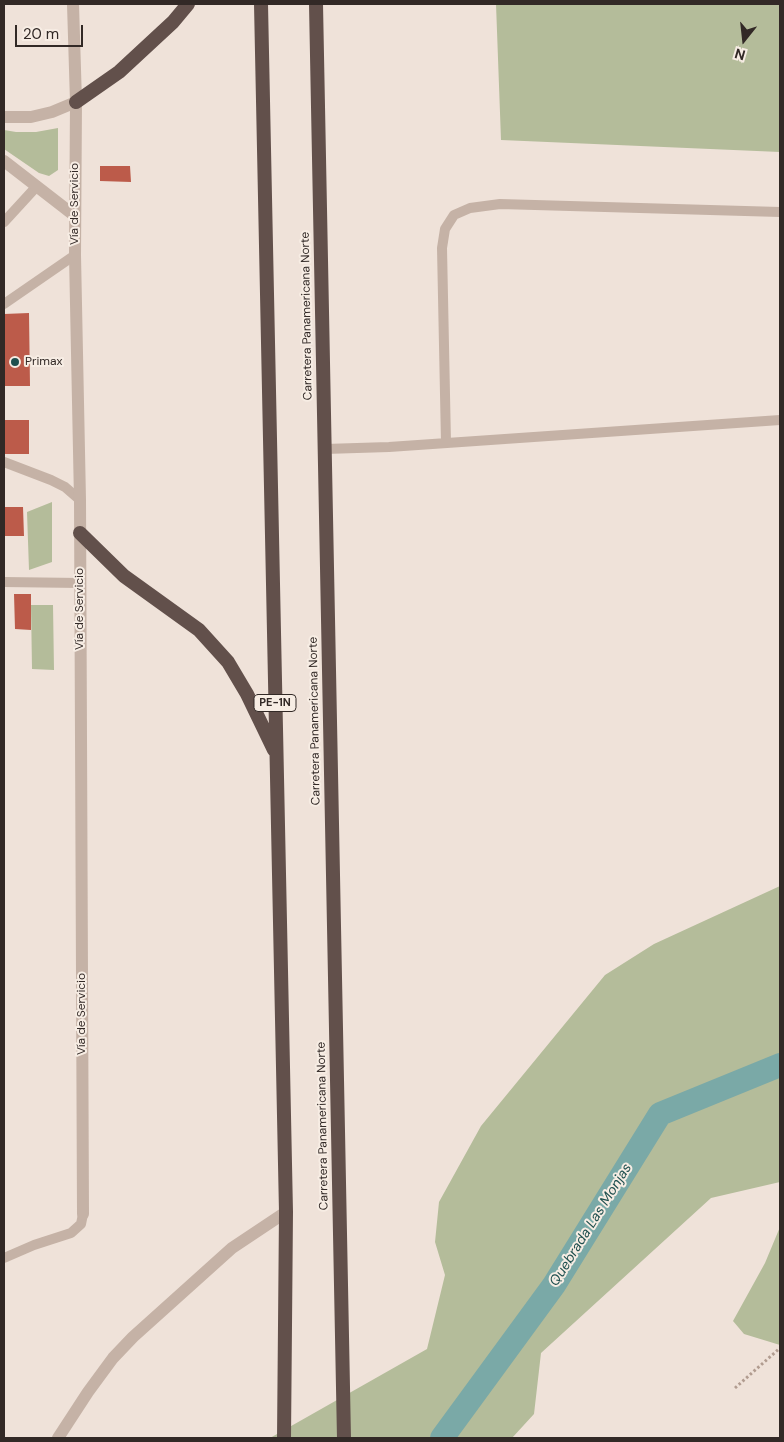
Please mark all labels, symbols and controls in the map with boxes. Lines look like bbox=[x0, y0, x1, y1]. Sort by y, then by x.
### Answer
scale bar bbox=[18, 15, 85, 47]
north arrow bbox=[719, 15, 769, 65]
text: 20 m bbox=[23, 24, 59, 44]
text: N bbox=[732, 44, 747, 64]
street label: Vía de Servicio bbox=[68, 163, 82, 245]
street label: Carretera Panamericana Norte bbox=[298, 232, 316, 400]
place label: Primax bbox=[25, 355, 62, 369]
marker: Primax bbox=[9, 356, 21, 368]
street label: Vía de Servicio bbox=[73, 568, 87, 650]
street label: Carretera Panamericana Norte bbox=[306, 637, 324, 805]
road number: PE-1N bbox=[254, 694, 296, 711]
street label: Vía de Servicio bbox=[75, 973, 89, 1055]
street label: Carretera Panamericana Norte bbox=[314, 1042, 332, 1210]
water label: Quebrada Las Monjas bbox=[546, 1161, 636, 1289]

